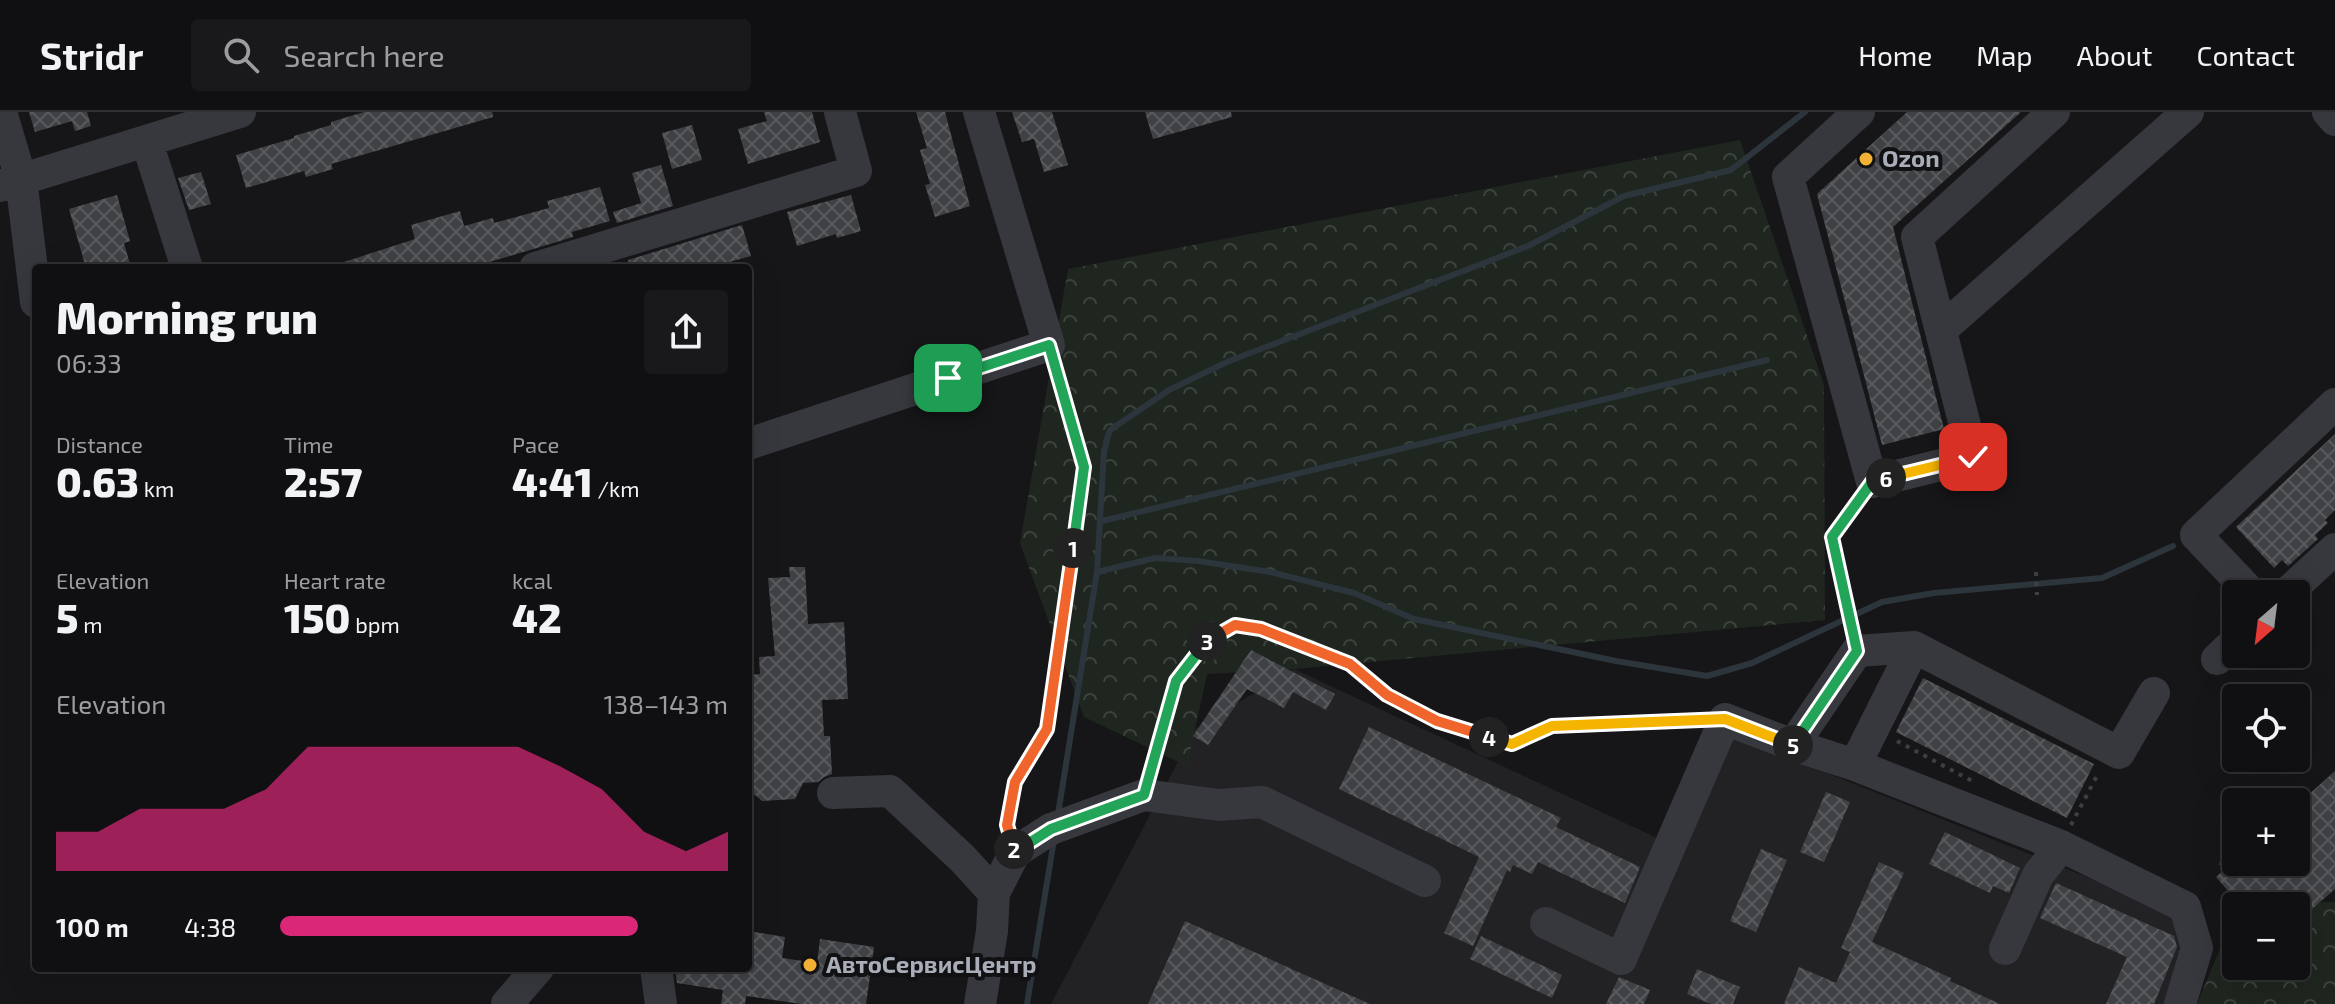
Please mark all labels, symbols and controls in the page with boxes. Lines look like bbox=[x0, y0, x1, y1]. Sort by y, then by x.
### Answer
search box bbox=[191, 19, 751, 91]
text: Stridr bbox=[40, 32, 143, 78]
icon: search bbox=[219, 33, 263, 77]
text: Search here bbox=[283, 37, 445, 73]
text: Home bbox=[1858, 38, 1932, 72]
text: Map bbox=[1976, 38, 2033, 72]
text: About bbox=[2077, 38, 2152, 72]
text: Contact bbox=[2196, 38, 2295, 72]
place label: Ozon bbox=[1882, 143, 1940, 172]
marker: Ozon bbox=[1857, 150, 1875, 168]
text: Morning run bbox=[56, 290, 318, 343]
button: share bbox=[644, 290, 728, 374]
pin bbox=[914, 344, 982, 412]
text: 06:33 bbox=[56, 347, 122, 378]
icon: arrive bbox=[926, 356, 970, 400]
pin bbox=[1939, 423, 2007, 491]
text: Distance bbox=[56, 431, 143, 457]
text: Time bbox=[284, 431, 333, 457]
text: Pace bbox=[512, 431, 559, 457]
icon: check bbox=[1951, 435, 1995, 479]
text: 0.63 bbox=[56, 457, 139, 505]
text: 2:57 bbox=[284, 457, 362, 505]
text: 4:41 bbox=[512, 457, 593, 505]
pin: 6 bbox=[1866, 458, 1906, 498]
text: 6 bbox=[1880, 465, 1892, 491]
text: km bbox=[139, 475, 174, 501]
text: /km bbox=[593, 475, 639, 501]
pin: 1 bbox=[1053, 528, 1093, 568]
text: 1 bbox=[1068, 535, 1078, 561]
text: Elevation bbox=[56, 567, 149, 593]
text: Heart rate bbox=[284, 567, 386, 593]
text: kcal bbox=[512, 567, 552, 593]
north arrow bbox=[2222, 580, 2310, 668]
map controls bbox=[2222, 580, 2310, 980]
text: 5 bbox=[56, 593, 78, 641]
text: 150 bbox=[284, 593, 350, 641]
text: 42 bbox=[512, 593, 562, 641]
text: m bbox=[78, 611, 103, 637]
text: bpm bbox=[350, 611, 400, 637]
pin: 3 bbox=[1187, 621, 1227, 661]
text: 3 bbox=[1201, 628, 1213, 654]
button: locate bbox=[2222, 684, 2310, 772]
text: Elevation bbox=[56, 688, 166, 719]
text: 138–143 m bbox=[603, 688, 728, 719]
pin: 4 bbox=[1469, 717, 1509, 757]
text: 4 bbox=[1482, 724, 1496, 750]
pin: 5 bbox=[1773, 725, 1813, 765]
text: 5 bbox=[1787, 732, 1799, 758]
button: + bbox=[2222, 788, 2310, 876]
pin: 2 bbox=[994, 829, 1034, 869]
text: 2 bbox=[1008, 836, 1020, 862]
button: − bbox=[2222, 892, 2310, 980]
text: 100 m bbox=[56, 911, 129, 942]
text: 4:38 bbox=[184, 911, 236, 942]
place label: АвтоСервисЦентр bbox=[826, 949, 1037, 978]
marker: АвтоСервисЦентр bbox=[801, 956, 819, 974]

